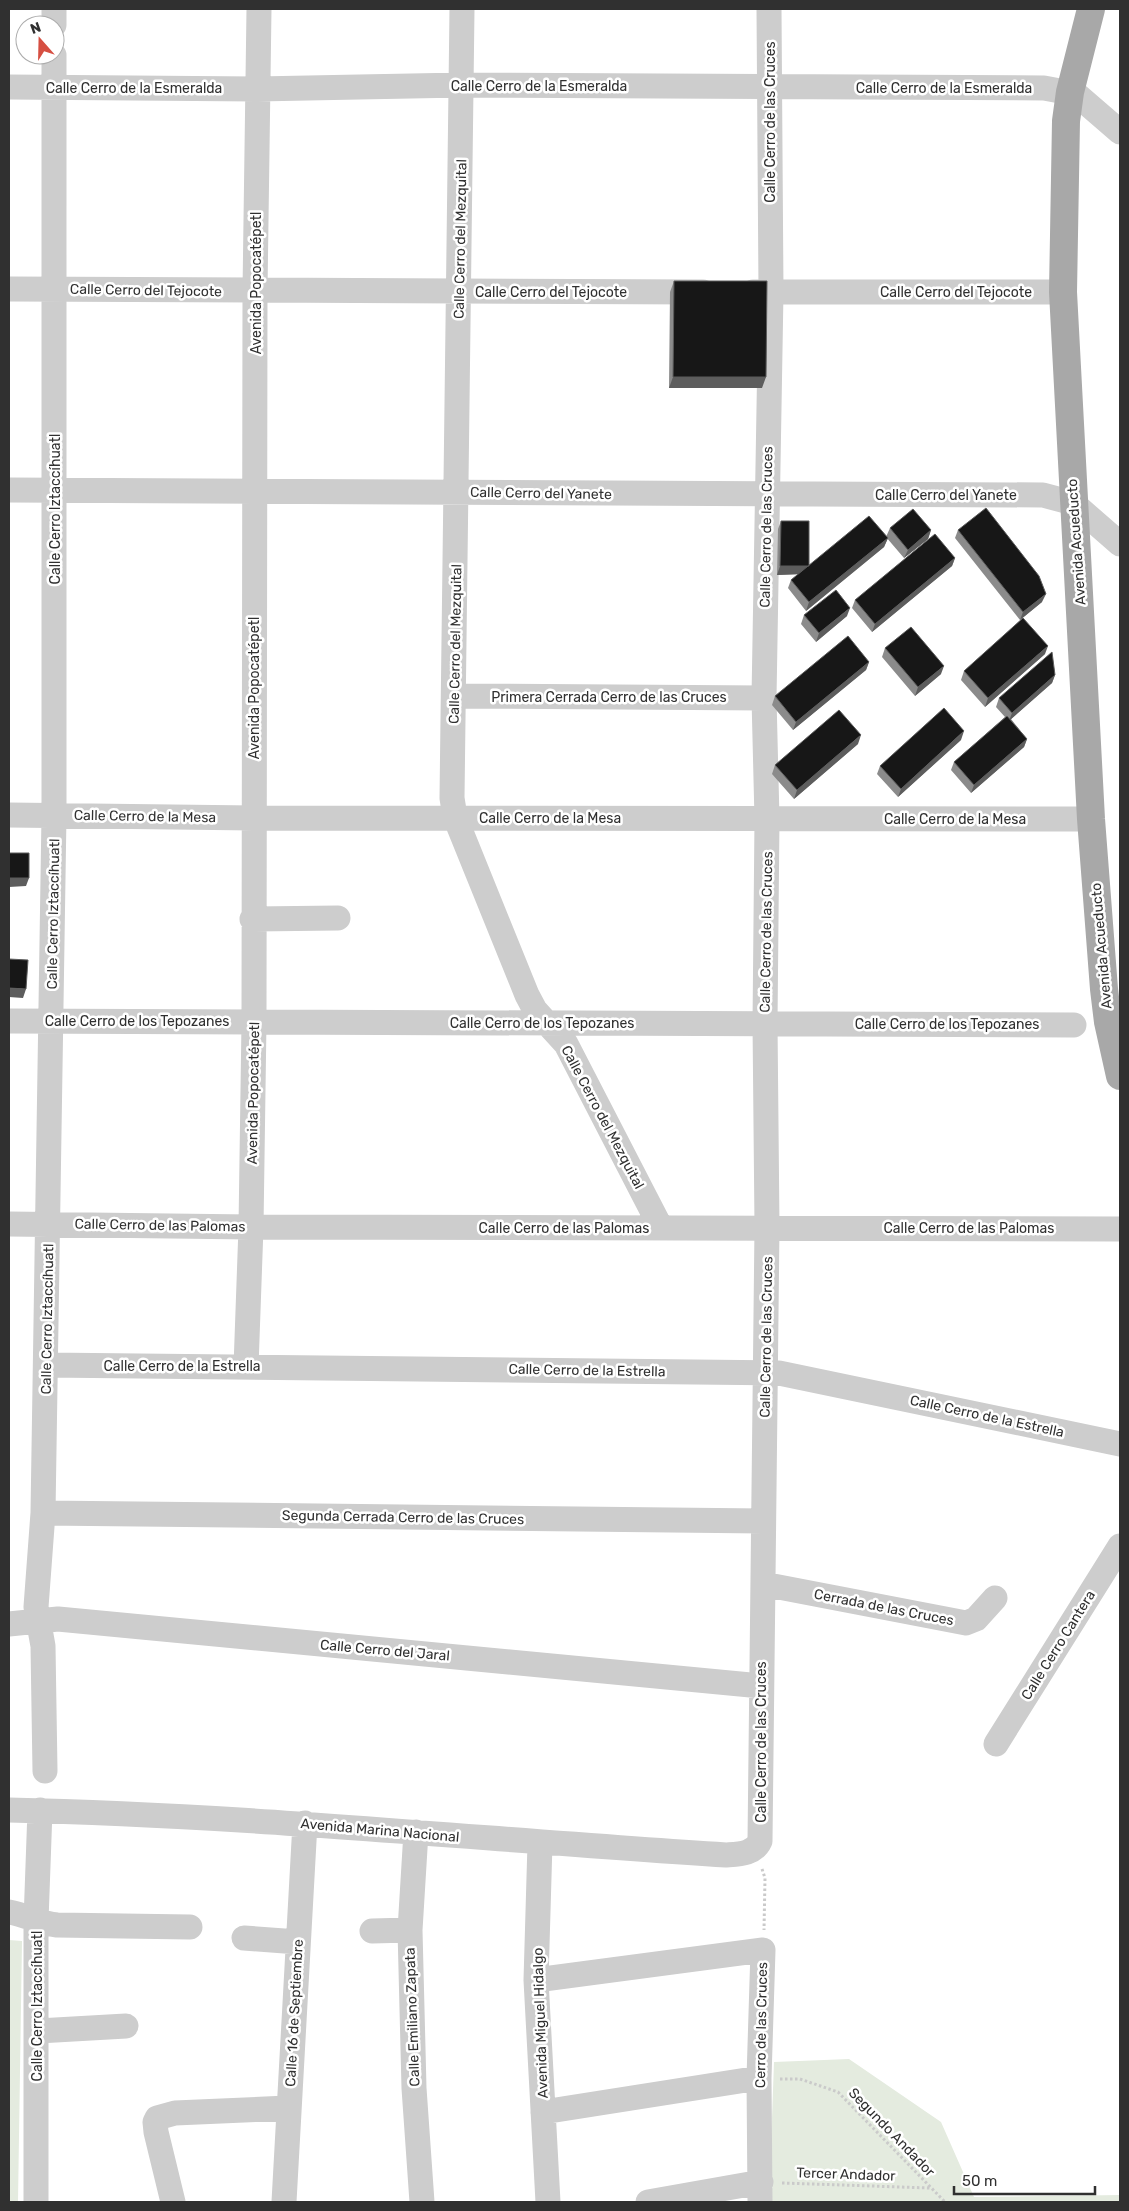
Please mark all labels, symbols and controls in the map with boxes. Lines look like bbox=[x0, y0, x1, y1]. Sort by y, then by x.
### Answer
north arrow bbox=[15, 15, 65, 65]
text: N bbox=[28, 19, 43, 38]
street label: Calle Cerro de las Cruces bbox=[762, 41, 779, 203]
street label: Calle Cerro de la Esmeralda bbox=[451, 78, 627, 95]
street label: Calle Cerro de la Esmeralda bbox=[46, 80, 222, 97]
street label: Calle Cerro de la Esmeralda bbox=[856, 80, 1032, 97]
street label: Calle Cerro del Mezquital bbox=[451, 159, 470, 319]
street label: Avenida Popocatépetl bbox=[248, 212, 265, 354]
street label: Calle Cerro del Tejocote bbox=[70, 281, 222, 300]
street label: Calle Cerro del Tejocote bbox=[475, 284, 627, 301]
street label: Calle Cerro del Tejocote bbox=[880, 284, 1032, 301]
street label: Calle Cerro Iztaccíhuatl bbox=[47, 434, 64, 584]
street label: Calle Cerro de las Cruces bbox=[757, 446, 776, 608]
street label: Avenida Acueducto bbox=[1064, 478, 1089, 606]
street label: Calle Cerro del Yanete bbox=[470, 484, 612, 503]
street label: Calle Cerro del Yanete bbox=[875, 487, 1017, 504]
street label: Calle Cerro del Mezquital bbox=[446, 564, 465, 724]
street label: Avenida Popocatépetl bbox=[246, 617, 263, 759]
street label: Primera Cerrada Cerro de las Cruces bbox=[491, 689, 727, 706]
street label: Calle Cerro de la Mesa bbox=[74, 807, 216, 826]
street label: Calle Cerro de la Mesa bbox=[479, 810, 621, 827]
street label: Calle Cerro de la Mesa bbox=[884, 811, 1026, 828]
street label: Calle Cerro Iztaccíhuatl bbox=[44, 838, 63, 990]
street label: Calle Cerro de las Cruces bbox=[757, 851, 776, 1013]
street label: Avenida Acueducto bbox=[1088, 882, 1115, 1010]
street label: Calle Cerro de los Tepozanes bbox=[45, 1013, 229, 1030]
street label: Calle Cerro de los Tepozanes bbox=[450, 1015, 634, 1032]
street label: Calle Cerro de los Tepozanes bbox=[855, 1016, 1039, 1033]
street label: Avenida Popocatépetl bbox=[244, 1022, 263, 1164]
street label: Calle Cerro del Mezquital bbox=[557, 1043, 648, 1192]
street label: Calle Cerro de las Palomas bbox=[74, 1216, 246, 1235]
street label: Calle Cerro de las Palomas bbox=[479, 1220, 649, 1237]
street label: Calle Cerro de las Palomas bbox=[884, 1220, 1054, 1237]
street label: Calle Cerro Iztaccíhuatl bbox=[38, 1243, 57, 1395]
street label: Calle Cerro de las Cruces bbox=[757, 1256, 776, 1418]
street label: Calle Cerro de la Estrella bbox=[103, 1358, 261, 1375]
street label: Calle Cerro de la Estrella bbox=[508, 1361, 666, 1380]
street label: Calle Cerro de la Estrella bbox=[908, 1392, 1065, 1441]
street label: Segunda Cerrada Cerro de las Cruces bbox=[282, 1507, 524, 1528]
street label: Cerrada de las Cruces bbox=[813, 1586, 955, 1629]
street label: Calle Cerro Cantera bbox=[1018, 1587, 1099, 1703]
street label: Calle Cerro del Jaral bbox=[319, 1636, 451, 1665]
street label: Calle Cerro de las Cruces bbox=[753, 1661, 770, 1823]
street label: Avenida Marina Nacional bbox=[300, 1815, 460, 1846]
street label: Calle Cerro Iztaccíhuatl bbox=[29, 1931, 46, 2081]
street label: Calle 16 de Septiembre bbox=[282, 1939, 307, 2087]
street label: Calle Emiliano Zapata bbox=[402, 1947, 423, 2087]
street label: Avenida Miguel Hidalgo bbox=[529, 1947, 552, 2099]
street label: Cerro de las Cruces bbox=[752, 1962, 771, 2088]
street label: Segundo Andador bbox=[845, 2084, 939, 2181]
street label: Tercer Andador bbox=[796, 2164, 896, 2185]
scale bar bbox=[954, 2164, 1095, 2196]
text: 50 m bbox=[962, 2172, 997, 2190]

